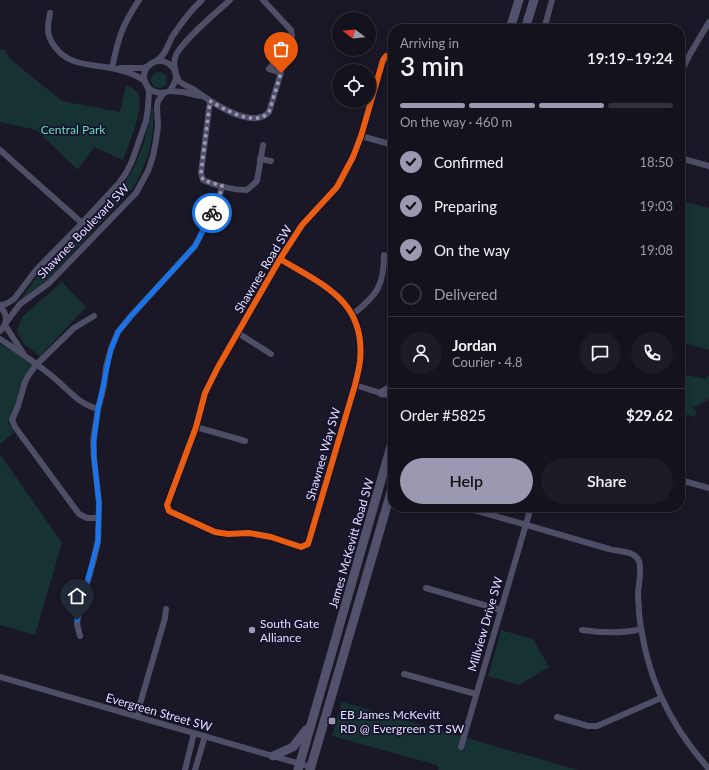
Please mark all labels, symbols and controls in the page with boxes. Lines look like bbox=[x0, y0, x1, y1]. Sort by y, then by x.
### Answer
north arrow bbox=[332, 12, 376, 56]
map controls bbox=[332, 12, 376, 108]
pin bbox=[264, 32, 298, 73]
text: Arriving in bbox=[400, 35, 459, 51]
icon: bag bbox=[270, 38, 292, 60]
text: 19:19–19:24 bbox=[587, 49, 673, 67]
text: 3 min bbox=[400, 50, 464, 82]
button: locate bbox=[332, 64, 376, 108]
text: On the way · 460 m bbox=[400, 114, 512, 130]
park label: Central Park bbox=[41, 122, 106, 137]
icon: check bbox=[400, 151, 422, 173]
text: Confirmed bbox=[434, 153, 503, 171]
text: 18:50 bbox=[640, 154, 673, 170]
street label: Shawnee Boulevard SW bbox=[34, 180, 133, 282]
courier bbox=[192, 193, 232, 233]
icon: check bbox=[400, 195, 422, 217]
text: Preparing bbox=[434, 197, 497, 215]
text: 19:03 bbox=[640, 198, 673, 214]
icon: bike bbox=[201, 202, 223, 224]
street label: Shawnee Road SW bbox=[231, 222, 295, 316]
icon: check bbox=[400, 239, 422, 261]
text: On the way bbox=[434, 241, 510, 259]
text: 19:08 bbox=[640, 242, 673, 258]
text: Delivered bbox=[434, 285, 497, 303]
button: person bbox=[400, 332, 442, 374]
button: chat bbox=[579, 332, 621, 374]
button: phone bbox=[631, 332, 673, 374]
text: Jordan bbox=[452, 336, 497, 354]
text: Courier · 4.8 bbox=[452, 354, 523, 370]
street label: Shawnee Way SW bbox=[303, 405, 344, 502]
text: Order #5825 bbox=[400, 406, 486, 424]
text: $29.62 bbox=[626, 406, 673, 424]
button: Help bbox=[400, 458, 533, 504]
button: Share bbox=[541, 458, 673, 504]
street label: James McKevitt Road SW bbox=[325, 476, 377, 610]
street label: Millview Drive SW bbox=[464, 574, 506, 673]
pin bbox=[60, 579, 94, 620]
icon: home bbox=[66, 585, 88, 607]
place label: South Gate Alliance bbox=[260, 616, 319, 645]
marker: South Gate Alliance bbox=[247, 625, 257, 635]
street label: Evergreen Street SW bbox=[104, 690, 214, 734]
place label: EB James McKevitt RD @ Evergreen ST SW bbox=[340, 707, 465, 736]
marker: EB James McKevitt RD @ Evergreen ST SW bbox=[327, 716, 337, 726]

